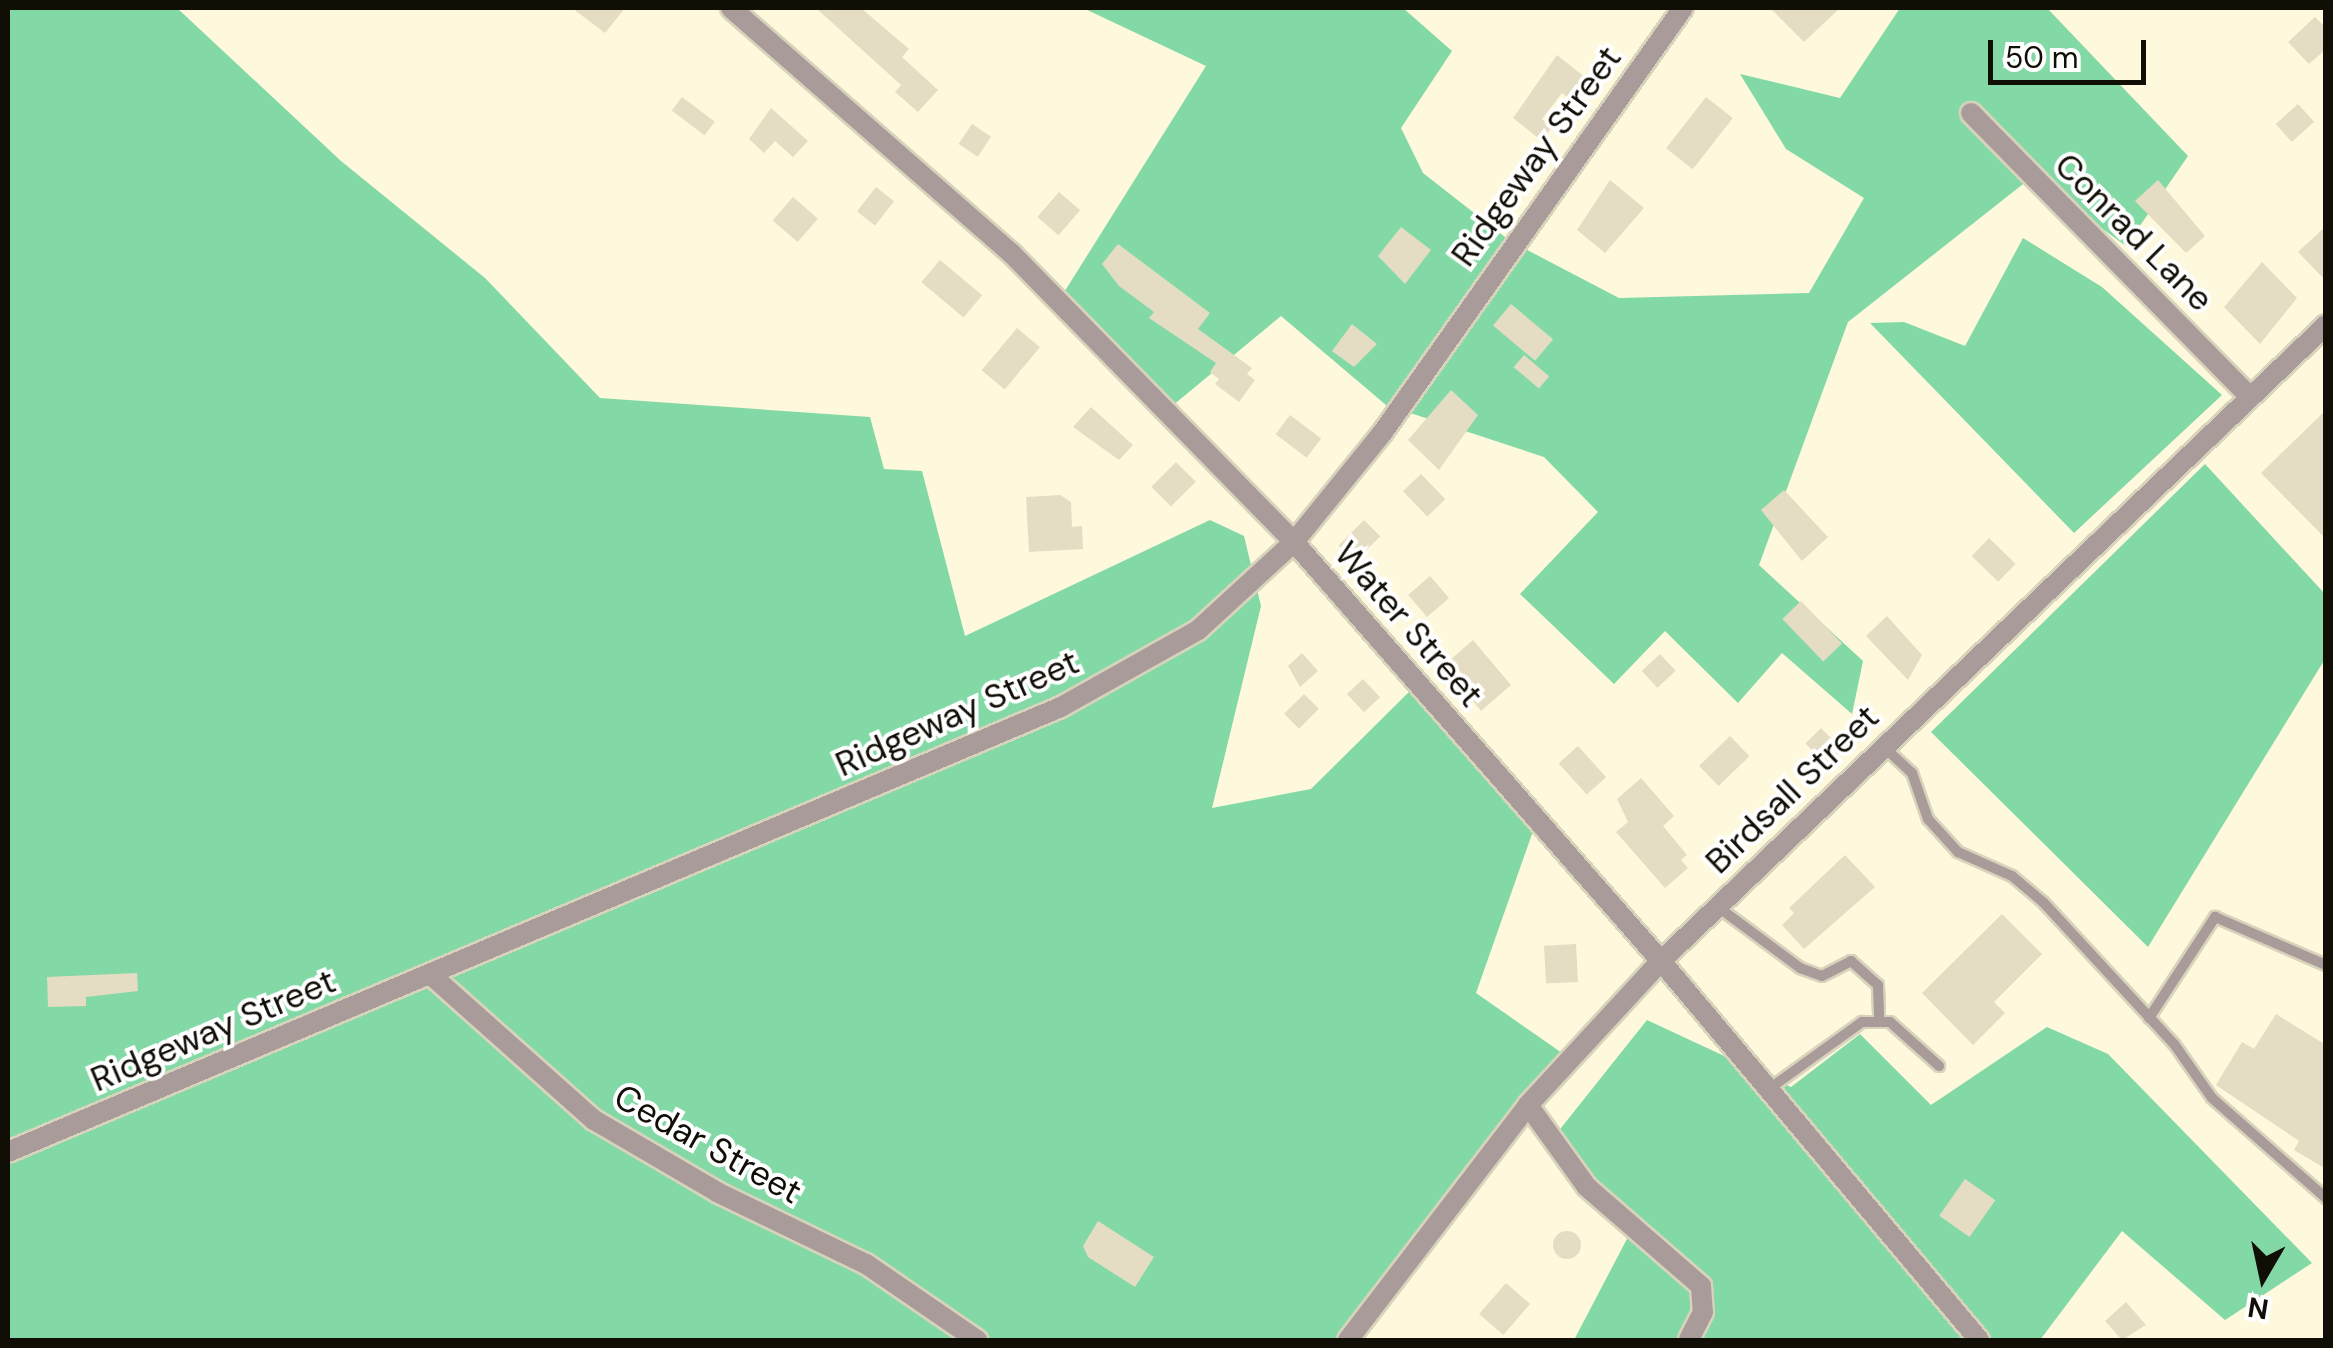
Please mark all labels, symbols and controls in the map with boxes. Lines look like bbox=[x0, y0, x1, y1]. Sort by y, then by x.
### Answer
scale bar bbox=[1993, 20, 2150, 82]
street label: Ridgeway Street bbox=[1442, 38, 1630, 274]
text: 50 m bbox=[2005, 38, 2079, 77]
street label: Conrad Lane bbox=[2046, 144, 2222, 320]
street label: Water Street bbox=[1326, 533, 1492, 715]
street label: Ridgeway Street bbox=[829, 641, 1085, 785]
street label: Birdsall Street bbox=[1697, 696, 1887, 882]
street label: Ridgeway Street bbox=[84, 960, 342, 1100]
street label: Cedar Street bbox=[607, 1075, 809, 1213]
north arrow bbox=[2213, 1228, 2313, 1328]
text: N bbox=[2245, 1288, 2271, 1328]

